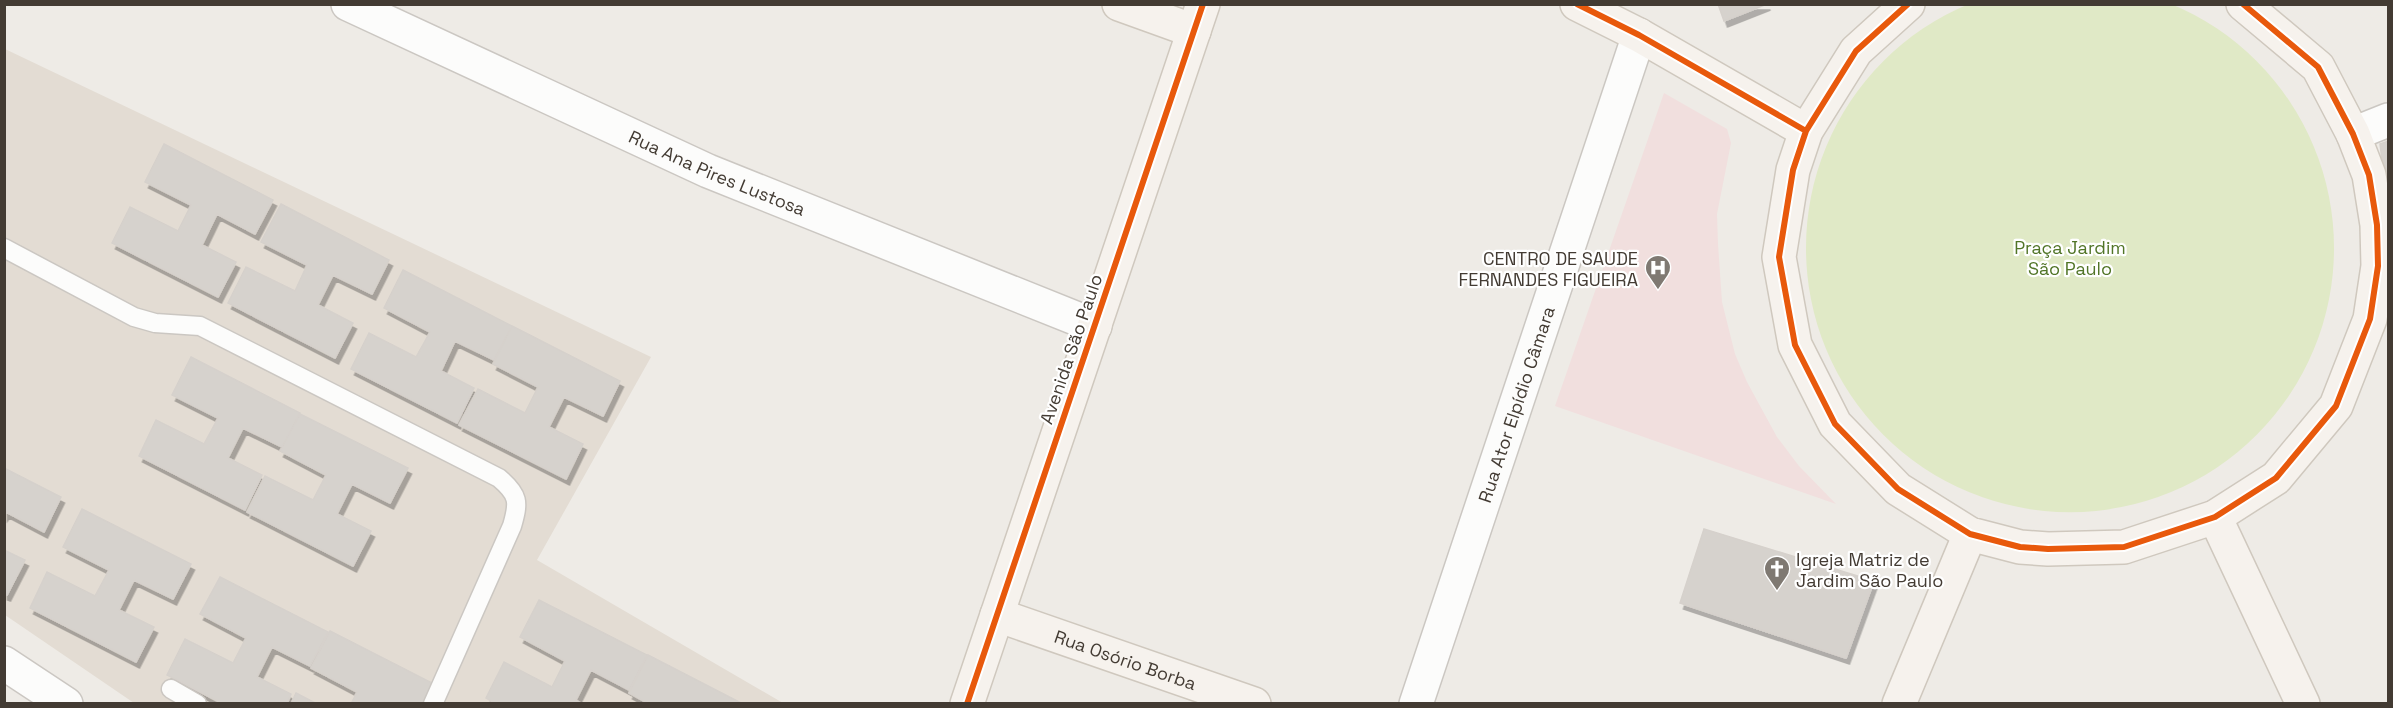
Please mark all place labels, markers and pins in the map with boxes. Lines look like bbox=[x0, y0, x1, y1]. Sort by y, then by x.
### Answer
place label: CENTRO DE SAUDE FERNANDES FIGUEIRA bbox=[1459, 247, 1638, 291]
hospital icon: CENTRO DE SAUDE FERNANDES FIGUEIRA bbox=[1643, 253, 1673, 291]
place label: Igreja Matriz de Jardim São Paulo bbox=[1796, 548, 1943, 592]
church icon: Igreja Matriz de Jardim São Paulo bbox=[1762, 554, 1792, 592]

